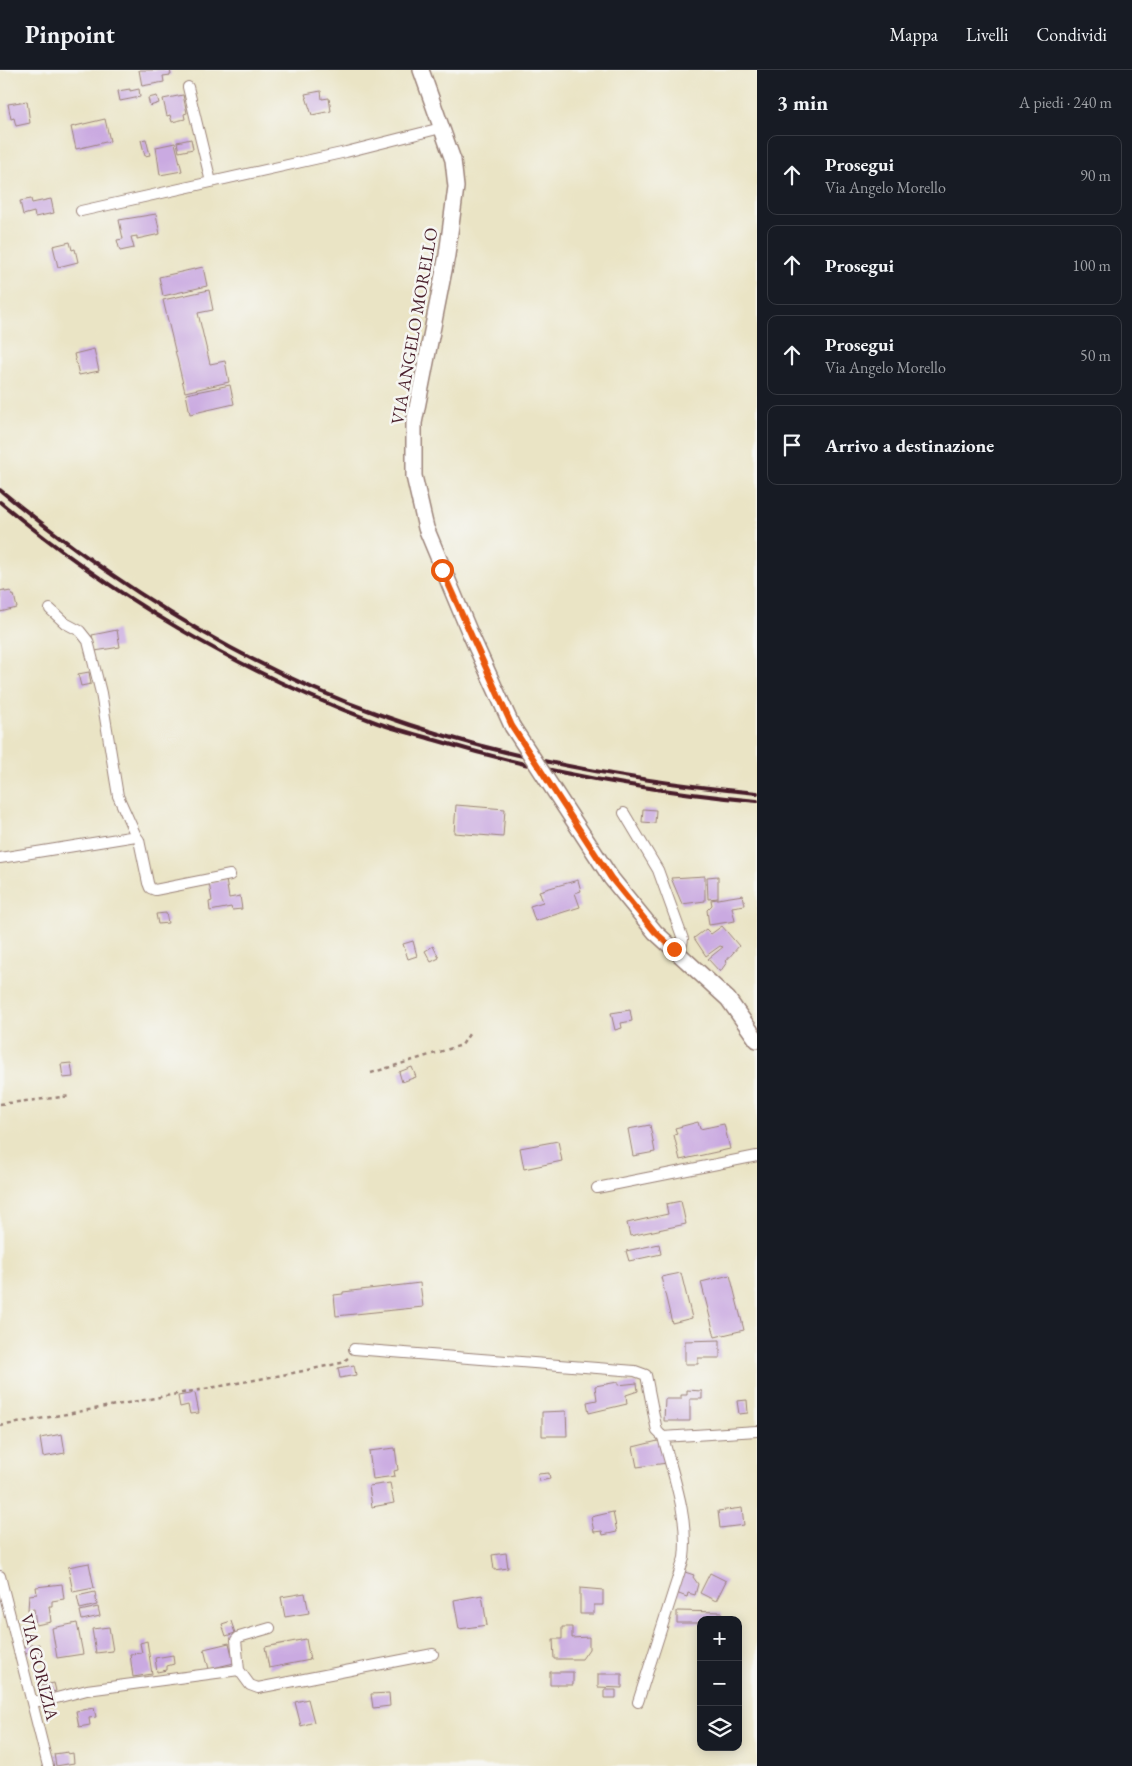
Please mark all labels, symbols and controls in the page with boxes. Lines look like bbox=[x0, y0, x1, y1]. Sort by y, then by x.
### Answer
text: Pinpoint bbox=[25, 19, 115, 50]
text: Mappa bbox=[889, 23, 938, 46]
text: Livelli bbox=[966, 23, 1008, 46]
text: Condividi bbox=[1036, 23, 1107, 46]
text: 3 min bbox=[777, 89, 828, 116]
text: A piedi · 240 m bbox=[1019, 92, 1112, 113]
text: Prosegui bbox=[825, 152, 894, 177]
icon: ahead bbox=[778, 161, 806, 189]
text: 90 m bbox=[1080, 165, 1111, 186]
text: Via Angelo Morello bbox=[825, 177, 946, 198]
street label: VIA ANGELO MORELLO bbox=[385, 226, 443, 426]
icon: ahead bbox=[778, 251, 806, 279]
text: Prosegui bbox=[825, 253, 894, 278]
text: 100 m bbox=[1072, 255, 1111, 276]
text: Prosegui bbox=[825, 332, 894, 357]
icon: ahead bbox=[778, 341, 806, 369]
text: 50 m bbox=[1080, 345, 1111, 366]
text: Via Angelo Morello bbox=[825, 357, 946, 378]
icon: arrive bbox=[778, 431, 806, 459]
text: Arrivo a destinazione bbox=[825, 433, 994, 458]
route start bbox=[431, 559, 454, 582]
route end bbox=[663, 938, 686, 961]
street label: VIA GORIZIA bbox=[16, 1611, 65, 1723]
map controls bbox=[697, 1616, 742, 1751]
button: + bbox=[697, 1616, 742, 1661]
button: − bbox=[697, 1661, 742, 1706]
button: layers bbox=[697, 1706, 742, 1751]

